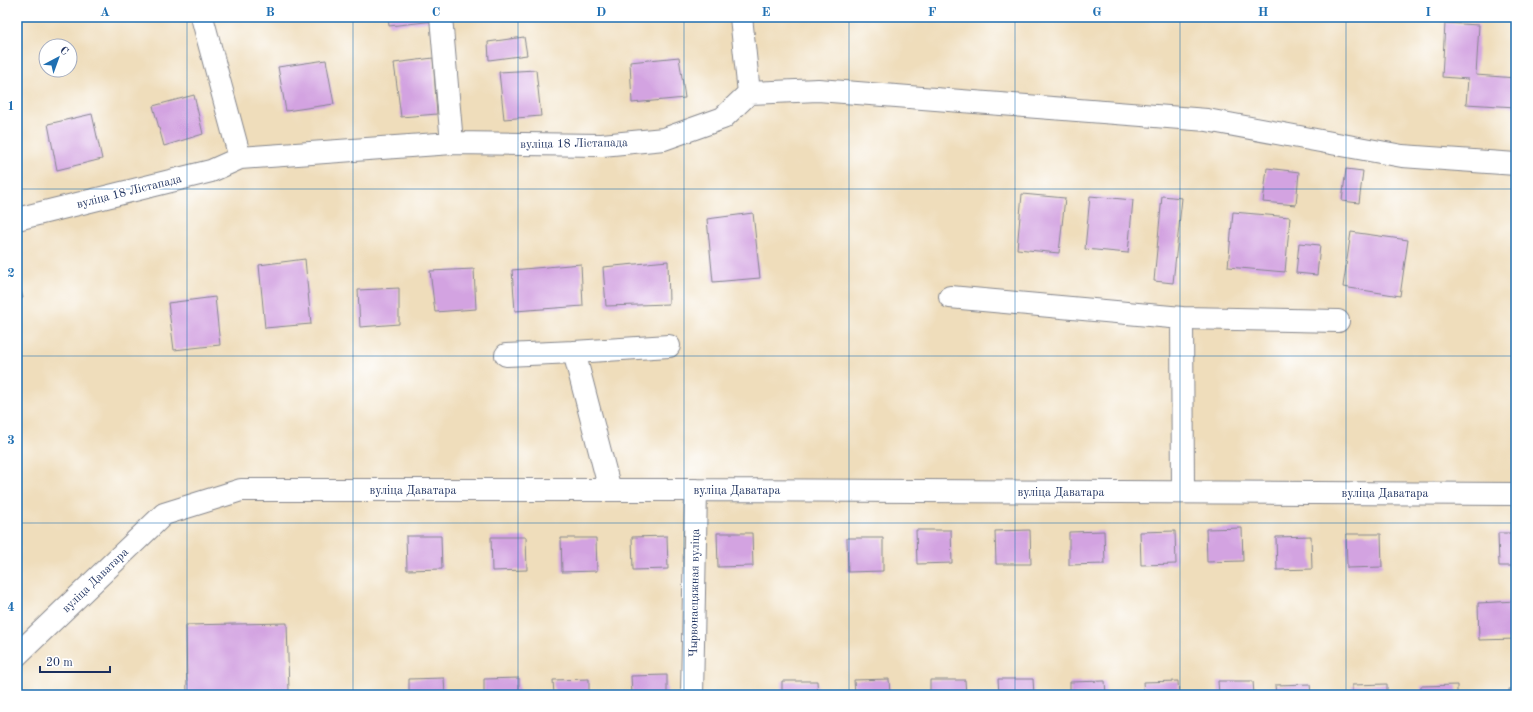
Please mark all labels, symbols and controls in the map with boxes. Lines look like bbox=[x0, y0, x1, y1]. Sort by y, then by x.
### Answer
text: A bbox=[100, 6, 110, 19]
text: B bbox=[265, 6, 275, 19]
text: C bbox=[432, 6, 440, 19]
text: D bbox=[596, 6, 606, 19]
text: E bbox=[762, 6, 771, 19]
text: F bbox=[928, 6, 937, 19]
text: G bbox=[1092, 6, 1102, 19]
text: H bbox=[1258, 6, 1269, 19]
text: I bbox=[1425, 6, 1431, 19]
north arrow bbox=[38, 38, 78, 78]
text: С bbox=[57, 45, 70, 58]
text: 1 bbox=[7, 100, 15, 113]
street label: вуліца 18 Лістапада bbox=[520, 136, 628, 151]
street label: вуліца 18 Лістапада bbox=[75, 172, 183, 211]
text: 2 bbox=[7, 267, 15, 280]
text: 3 bbox=[7, 434, 15, 447]
street label: вуліца Даватара bbox=[370, 484, 456, 497]
street label: вуліца Даватара bbox=[694, 484, 780, 497]
street label: вуліца Даватара bbox=[1018, 486, 1104, 499]
street label: вуліца Даватара bbox=[1342, 487, 1428, 500]
street label: Чырвонасцяжная вуліца bbox=[687, 529, 702, 657]
street label: вуліца Даватара bbox=[60, 545, 131, 615]
text: 4 bbox=[7, 601, 15, 614]
scale bar bbox=[40, 648, 110, 674]
text: 20 m bbox=[46, 657, 73, 669]

